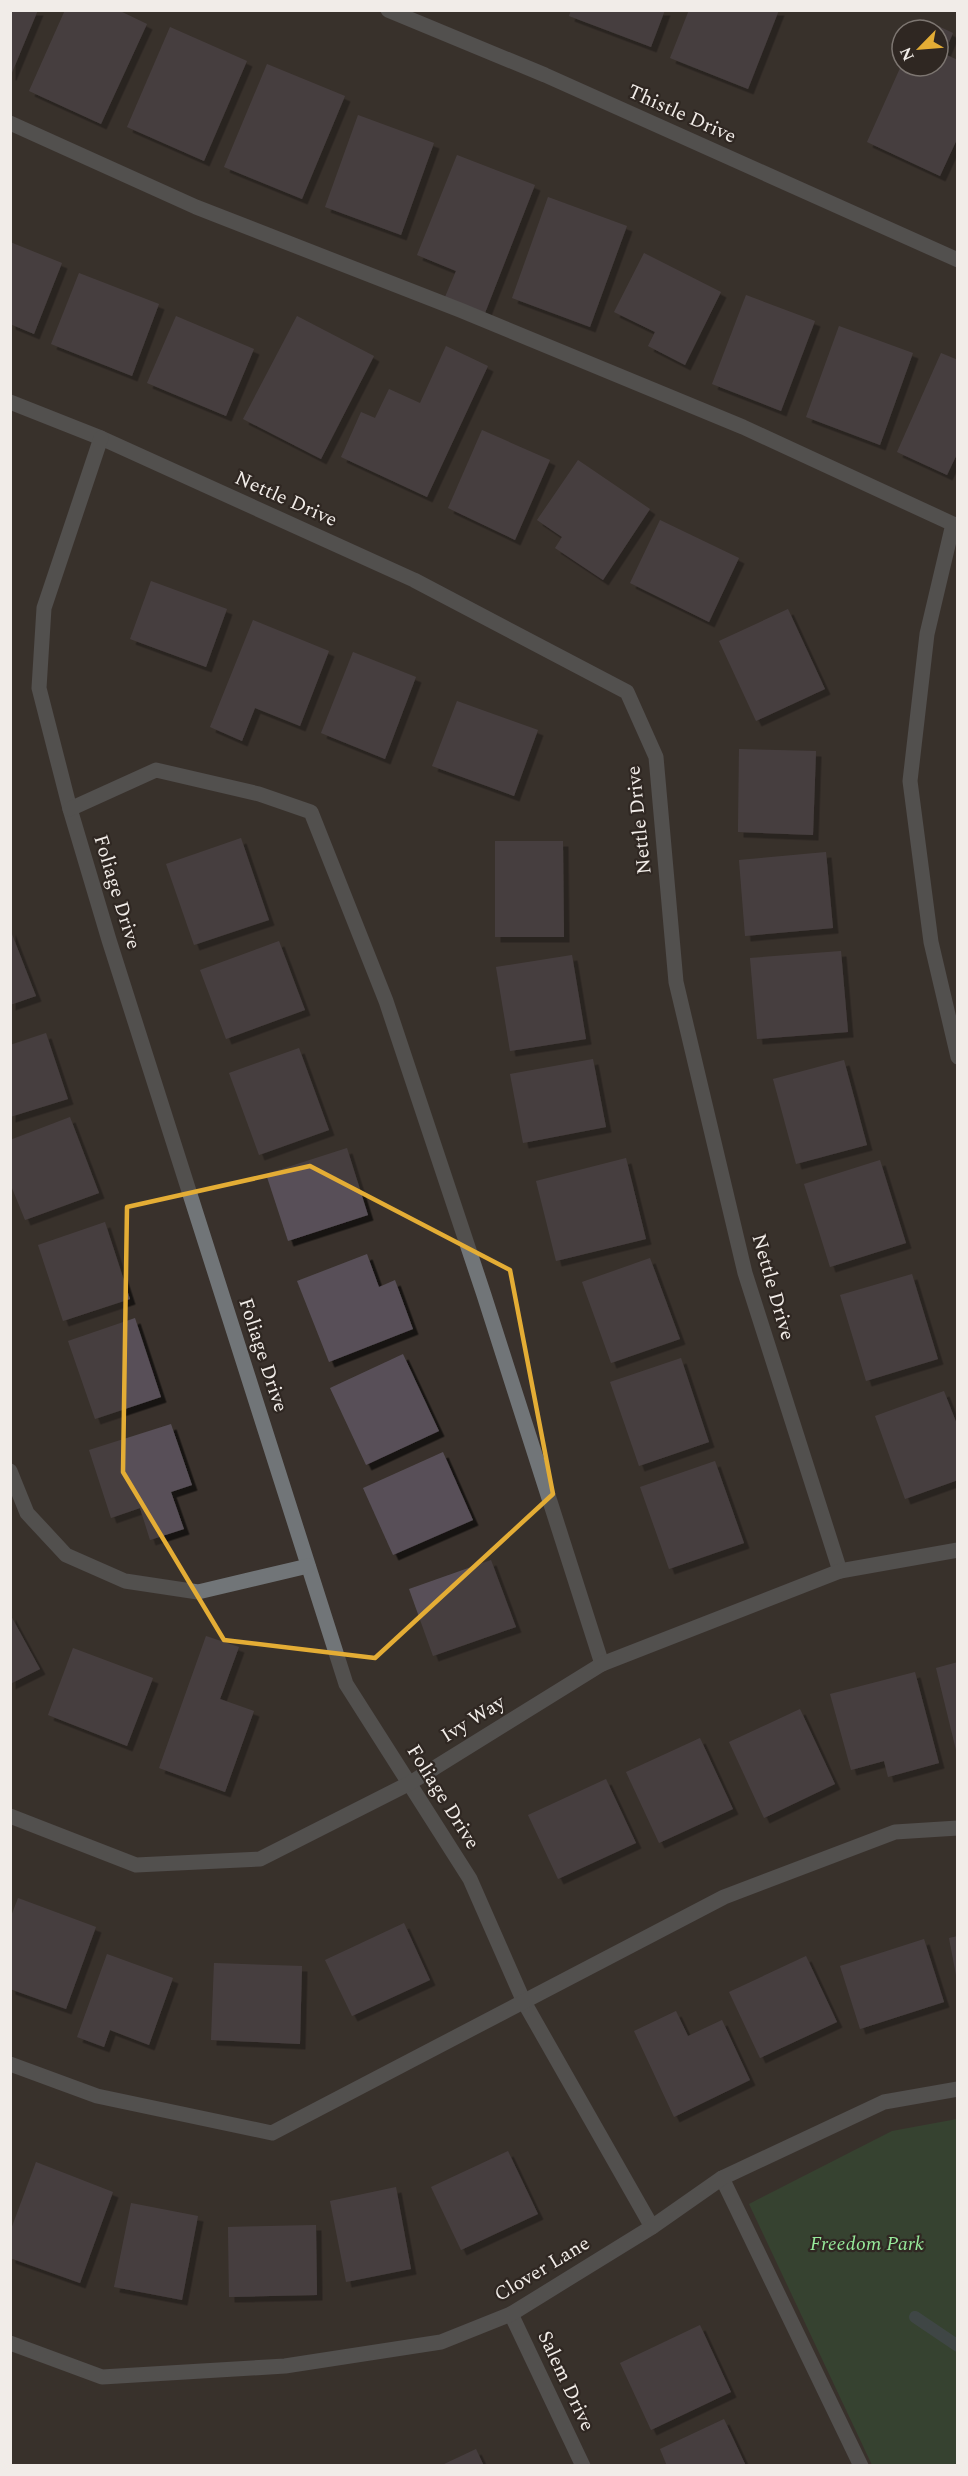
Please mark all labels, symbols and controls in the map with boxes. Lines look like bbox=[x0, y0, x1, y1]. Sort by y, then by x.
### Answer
north arrow bbox=[890, 18, 950, 78]
text: N bbox=[894, 43, 921, 65]
street label: Thistle Drive bbox=[623, 77, 741, 151]
street label: Nettle Drive bbox=[230, 463, 342, 535]
street label: Nettle Drive bbox=[618, 764, 660, 876]
street label: Foliage Drive bbox=[85, 831, 149, 953]
street label: Nettle Drive bbox=[744, 1230, 802, 1344]
street label: Foliage Drive bbox=[230, 1294, 296, 1416]
street label: Ivy Way bbox=[435, 1687, 512, 1750]
street label: Foliage Drive bbox=[399, 1739, 487, 1855]
street label: Clover Lane bbox=[488, 2229, 596, 2309]
park label: Freedom Park bbox=[810, 2229, 925, 2259]
street label: Salem Drive bbox=[530, 2326, 602, 2436]

